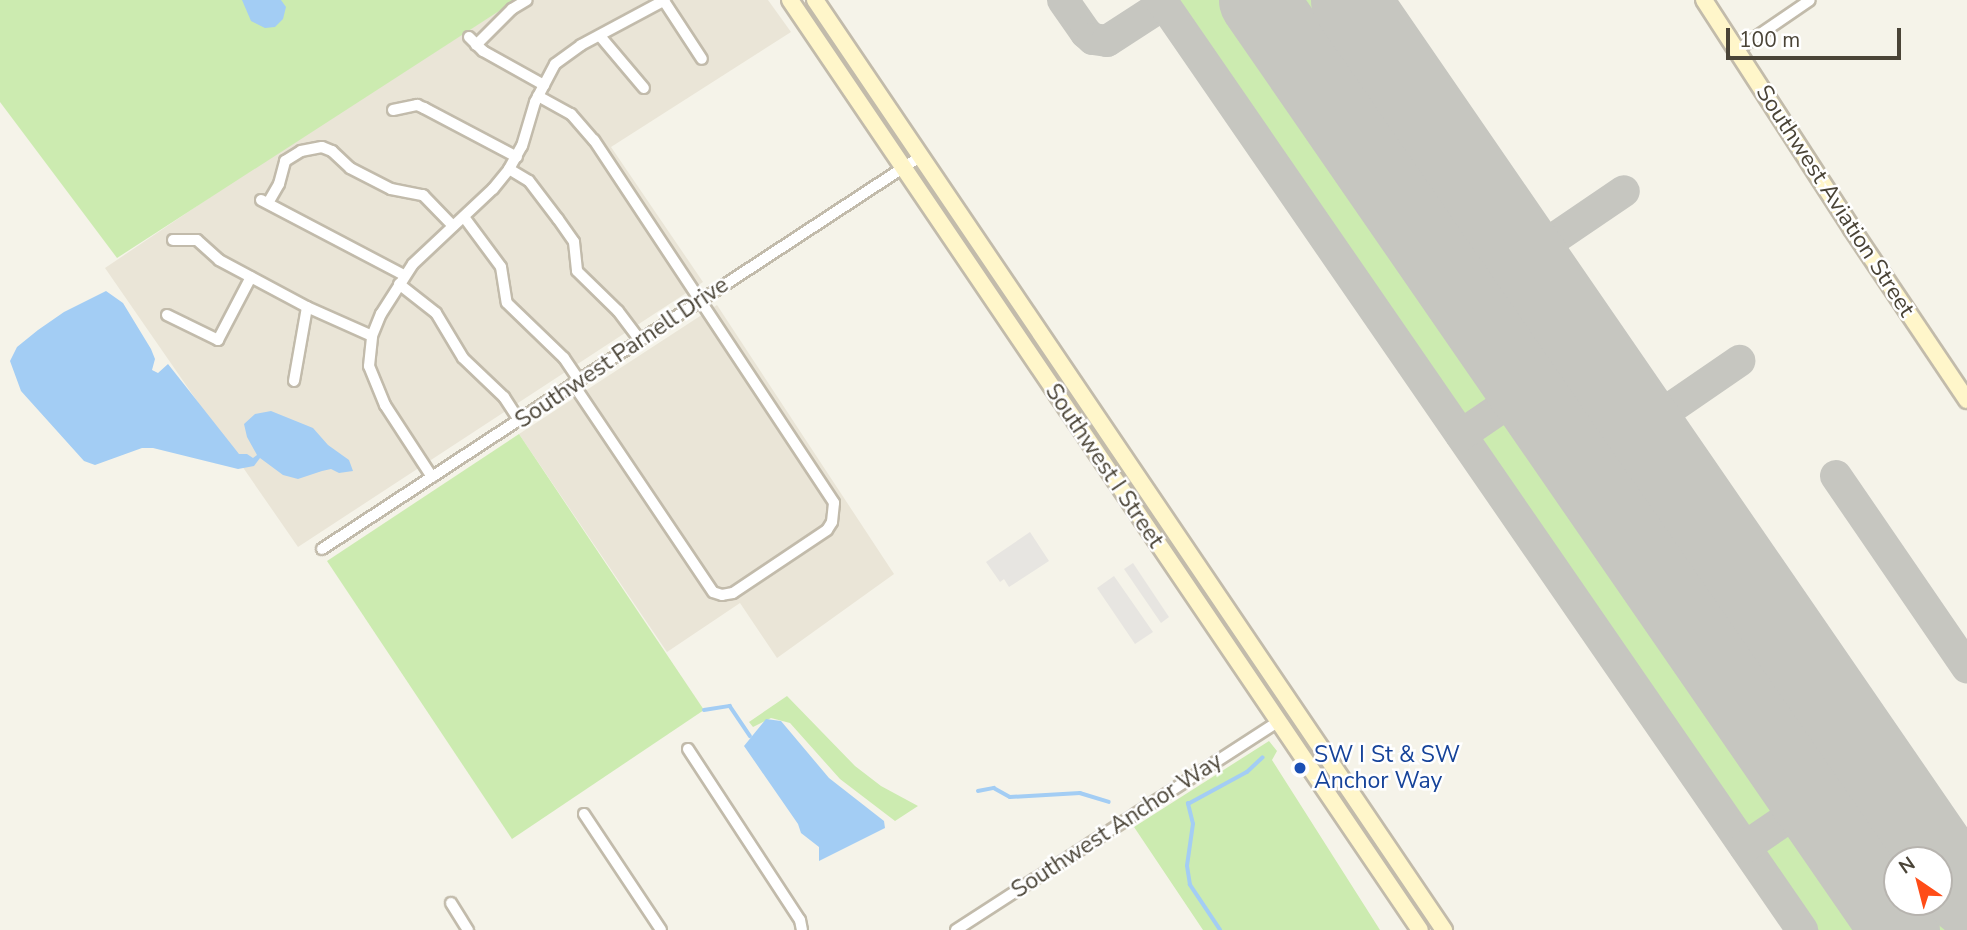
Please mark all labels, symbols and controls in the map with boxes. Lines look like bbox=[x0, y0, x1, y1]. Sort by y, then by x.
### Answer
scale bar bbox=[1729, 14, 1904, 58]
text: 100 m bbox=[1739, 26, 1800, 54]
street label: Southwest Aviation Street bbox=[1750, 80, 1920, 322]
street label: Southwest Parnell Drive bbox=[510, 271, 734, 435]
street label: Southwest I Street bbox=[1039, 379, 1169, 553]
place label: SW I St & SW Anchor Way bbox=[1314, 741, 1460, 795]
street label: Southwest Anchor Way bbox=[1007, 748, 1227, 904]
marker: SW I St & SW Anchor Way bbox=[1292, 760, 1308, 776]
north arrow bbox=[1883, 846, 1953, 916]
text: N bbox=[1894, 851, 1920, 880]

